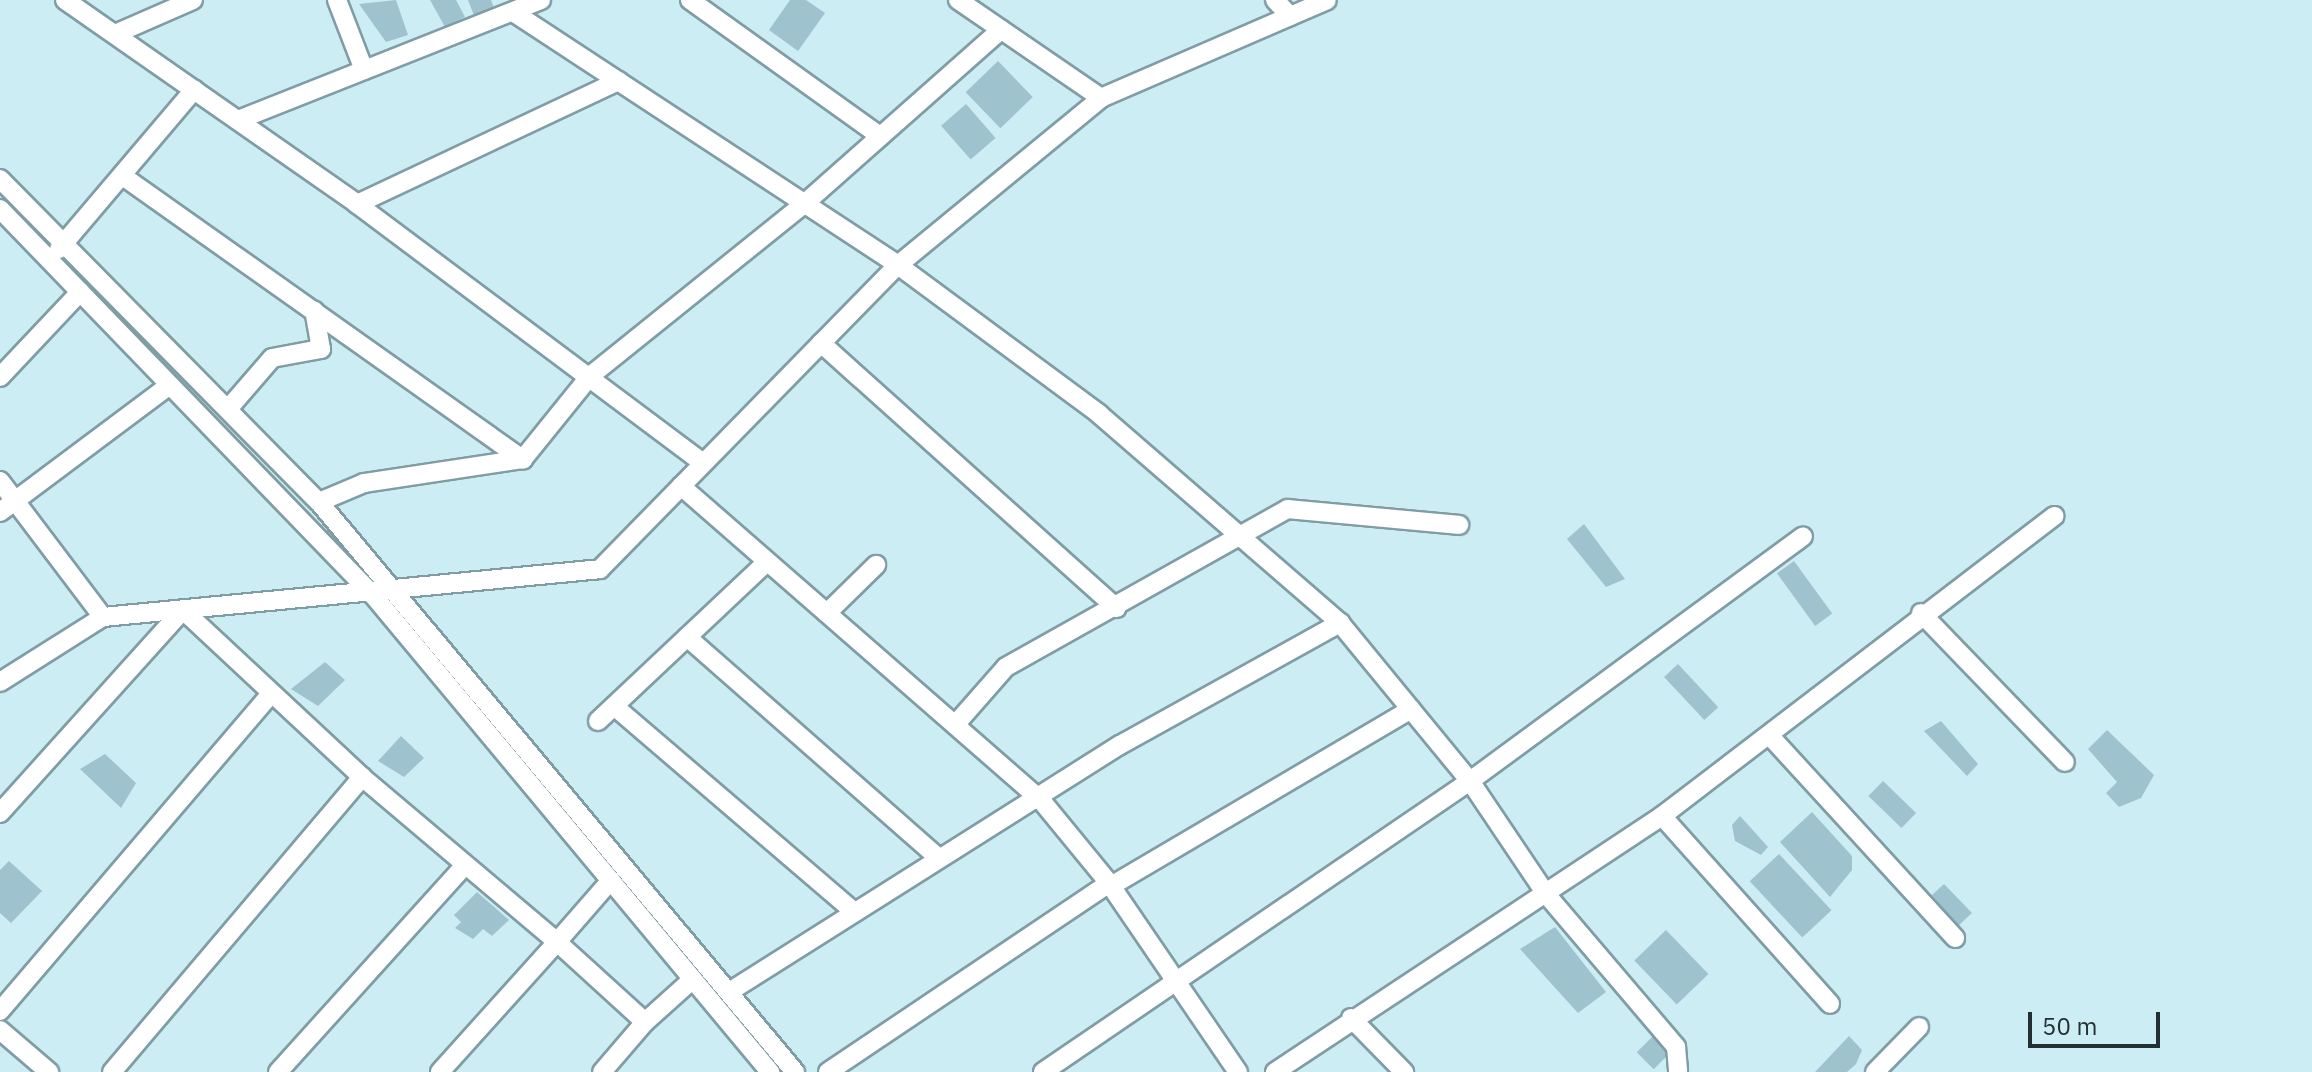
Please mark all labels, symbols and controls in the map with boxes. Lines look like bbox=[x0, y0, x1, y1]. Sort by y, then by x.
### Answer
scale bar bbox=[2032, 996, 2164, 1046]
text: 50 m bbox=[2042, 1010, 2097, 1042]

